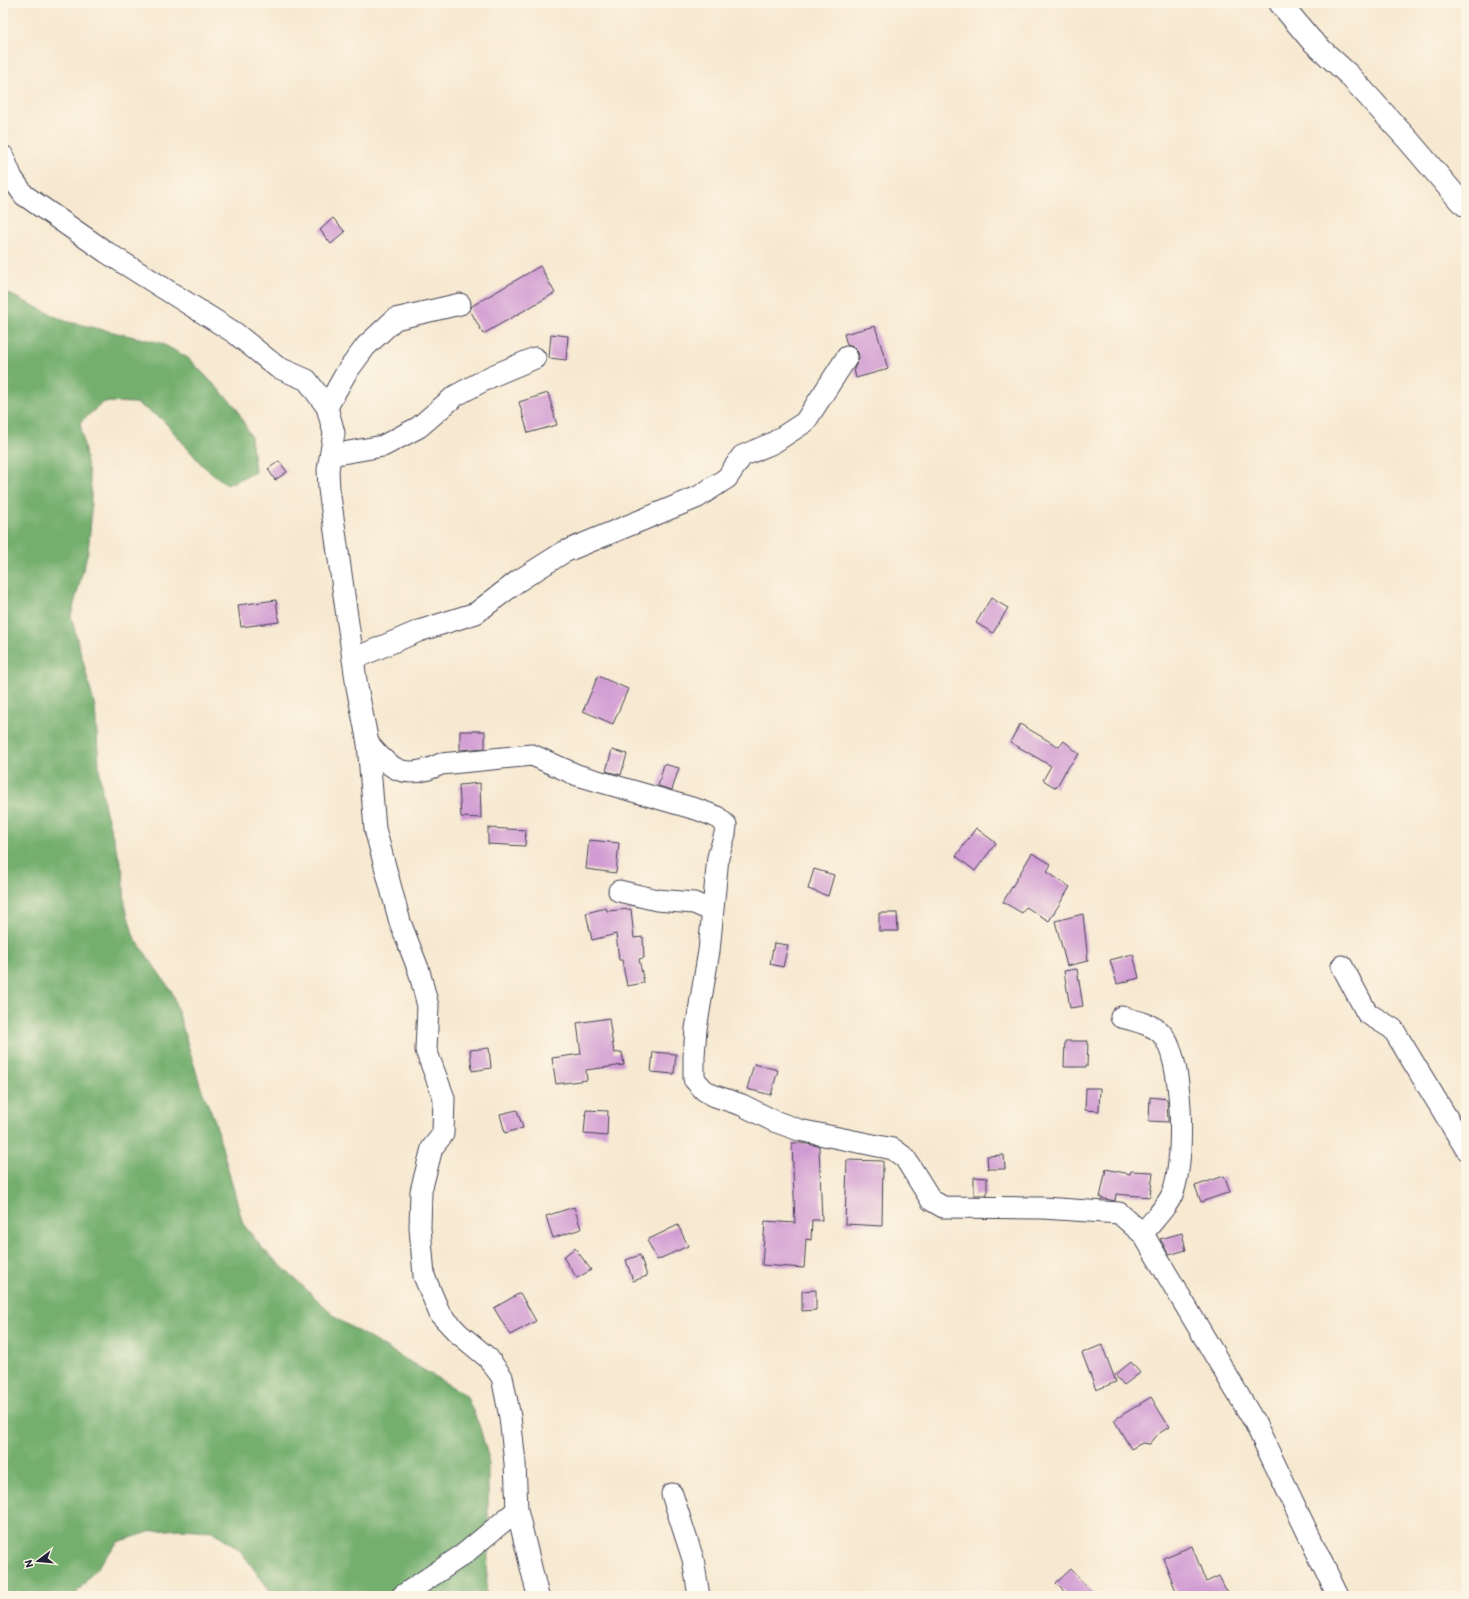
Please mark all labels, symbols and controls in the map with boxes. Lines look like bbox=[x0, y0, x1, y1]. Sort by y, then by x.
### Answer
north arrow bbox=[18, 1541, 58, 1581]
text: N bbox=[22, 1558, 36, 1569]

